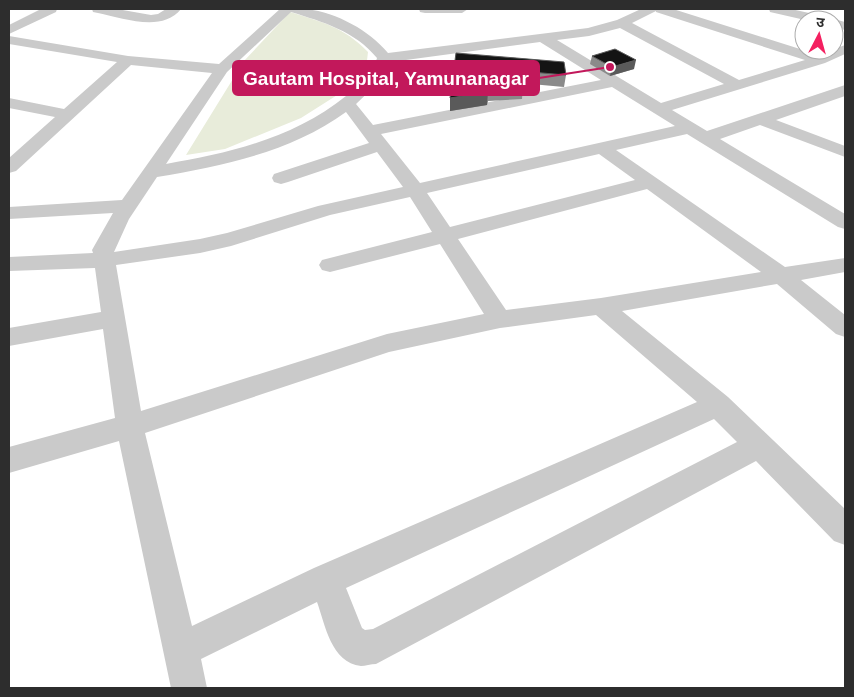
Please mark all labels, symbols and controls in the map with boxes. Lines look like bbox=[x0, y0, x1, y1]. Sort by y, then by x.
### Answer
north arrow bbox=[794, 10, 844, 60]
text: उ bbox=[815, 14, 826, 31]
callout: Gautam Hospital, Yamunanagar bbox=[233, 61, 539, 95]
text: Gautam Hospital, Yamunanagar bbox=[243, 68, 529, 89]

